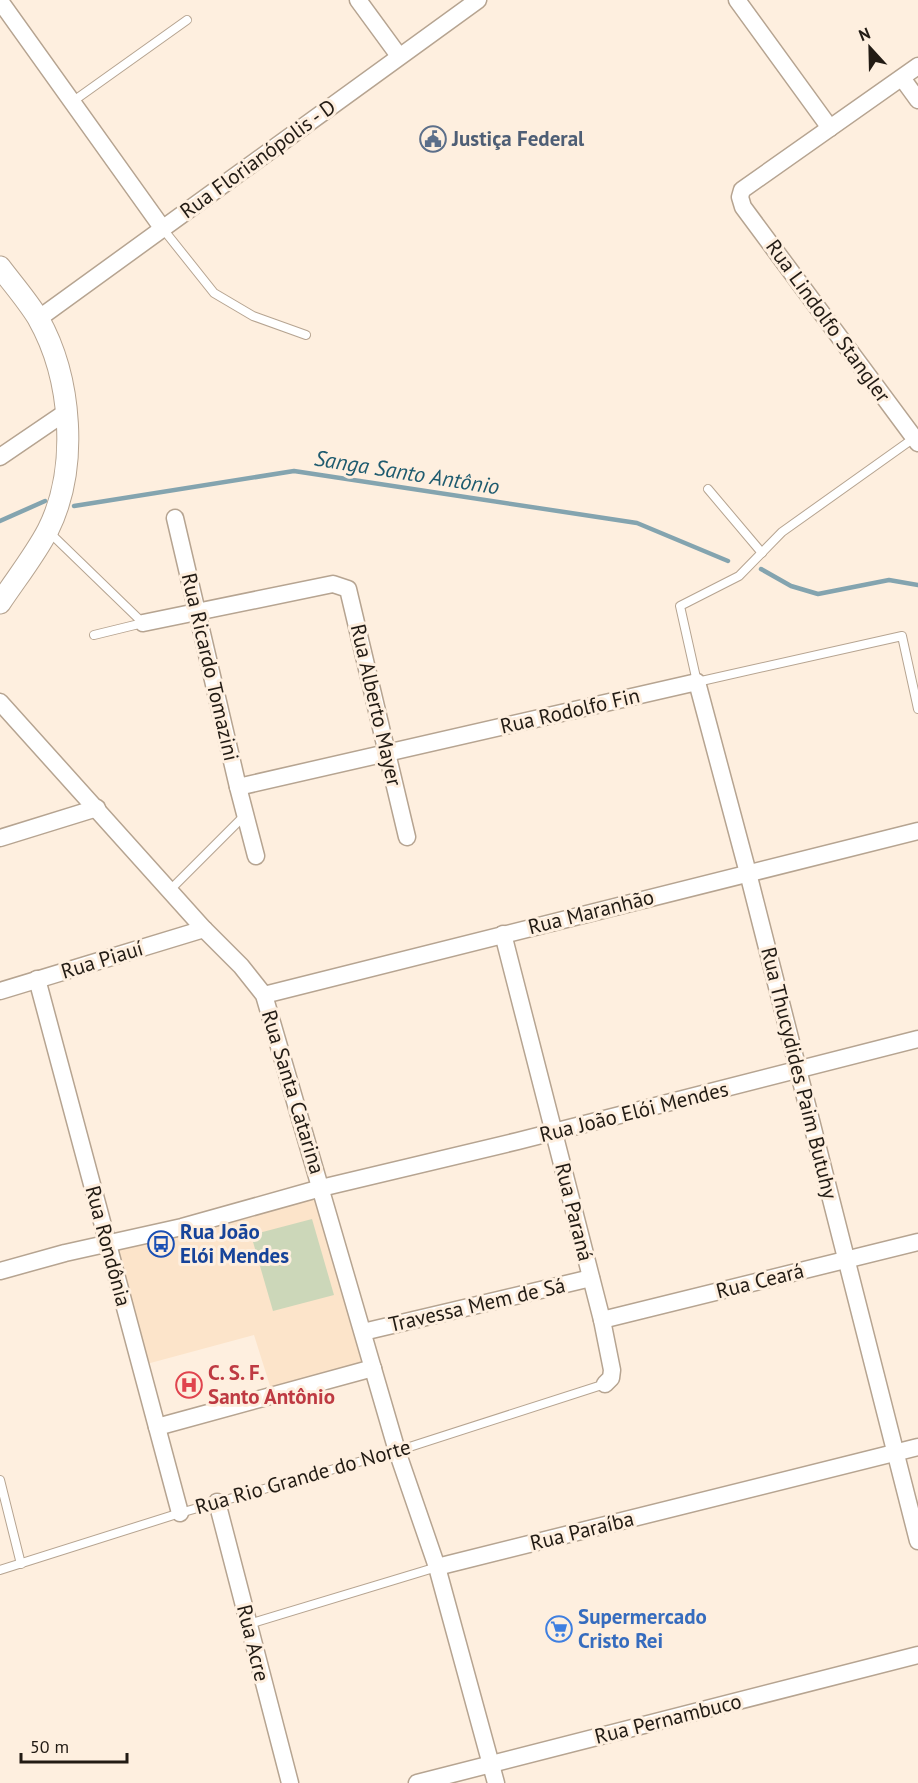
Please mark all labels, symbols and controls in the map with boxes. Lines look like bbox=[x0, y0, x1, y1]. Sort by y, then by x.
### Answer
north arrow bbox=[840, 18, 900, 78]
text: N bbox=[856, 23, 873, 45]
street label: Rua Florianópolis - D bbox=[174, 93, 341, 224]
public building icon: Justiça Federal bbox=[418, 124, 448, 154]
place label: Justiça Federal bbox=[451, 125, 585, 152]
street label: Rua Lindolfo Stangler bbox=[760, 234, 897, 408]
water label: Sanga Santo Antônio bbox=[312, 444, 502, 500]
street label: Rua Ricardo Tomazini bbox=[176, 570, 245, 764]
street label: Rua Alberto Mayer bbox=[345, 621, 408, 788]
street label: Rua Rodolfo Fin bbox=[497, 681, 642, 740]
street label: Rua Maranhão bbox=[525, 883, 657, 940]
street label: Rua Piauí bbox=[58, 934, 146, 985]
street label: Rua Thucydides Paim Butuhy bbox=[755, 944, 844, 1202]
street label: Rua Santa Catarina bbox=[256, 1007, 331, 1177]
street label: Rua João Elói Mendes bbox=[537, 1075, 731, 1148]
street label: Rua Paraná bbox=[549, 1160, 600, 1264]
street label: Rua Rondônia bbox=[79, 1183, 138, 1309]
place label: Rua João Elói Mendes bbox=[180, 1218, 289, 1269]
bus stop icon: Rua João Elói Mendes bbox=[146, 1229, 176, 1259]
street label: Rua Ceará bbox=[713, 1257, 807, 1304]
street label: Travessa Mem de Sá bbox=[386, 1271, 568, 1338]
place label: C. S. F. Santo Antônio bbox=[208, 1359, 335, 1410]
hospital icon: C. S. F. Santo Antônio bbox=[174, 1370, 204, 1400]
street label: Rua Rio Grande do Norte bbox=[192, 1433, 414, 1520]
street label: Rua Paraíba bbox=[527, 1505, 637, 1556]
street label: Rua Acre bbox=[231, 1602, 276, 1684]
place label: Supermercado Cristo Rei bbox=[578, 1603, 707, 1654]
supermarket icon: Supermercado Cristo Rei bbox=[544, 1614, 574, 1644]
street label: Rua Pernambuco bbox=[592, 1687, 744, 1750]
scale bar bbox=[21, 1726, 128, 1764]
text: 50 m bbox=[30, 1735, 69, 1758]

